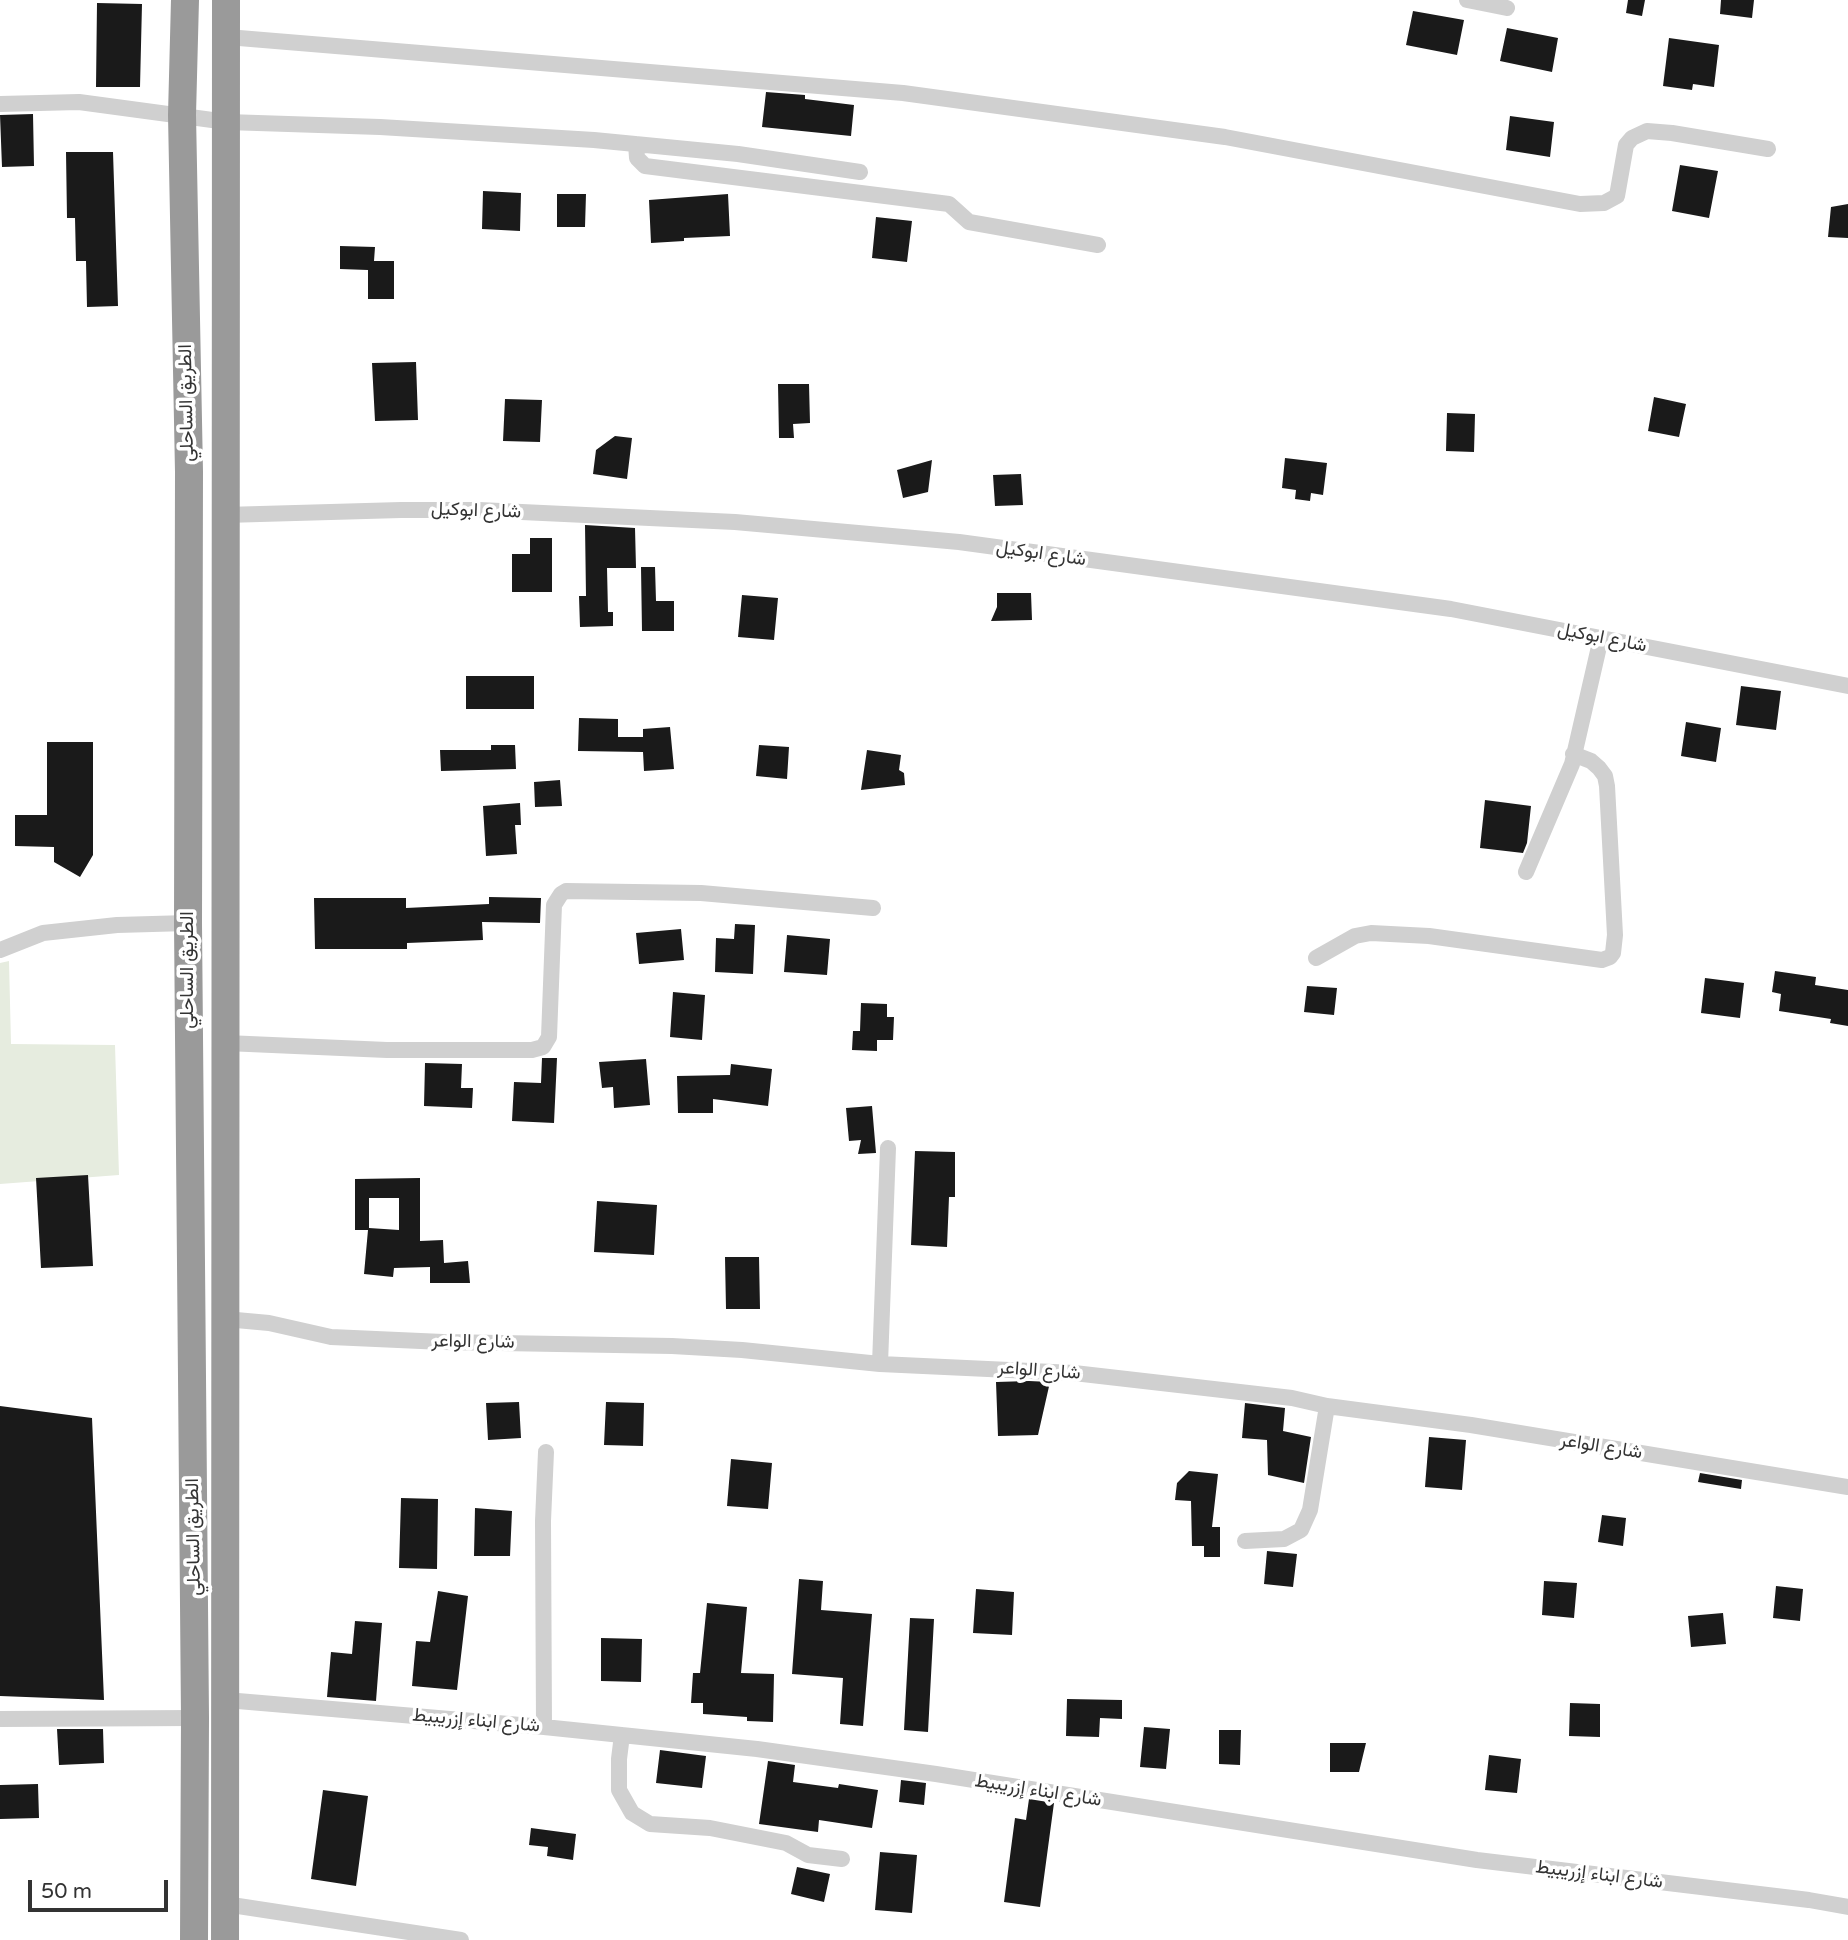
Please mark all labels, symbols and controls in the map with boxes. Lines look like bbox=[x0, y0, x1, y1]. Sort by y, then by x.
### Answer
street label: الطريق الساحلي bbox=[175, 344, 199, 462]
street label: شارع ابوكيل bbox=[430, 498, 522, 524]
street label: شارع ابوكيل bbox=[995, 536, 1087, 572]
street label: شارع ابوكيل bbox=[1555, 618, 1649, 658]
street label: الطريق الساحلي bbox=[177, 911, 199, 1029]
street label: شارع الواعر bbox=[431, 1330, 515, 1354]
street label: شارع الواعر bbox=[997, 1357, 1081, 1385]
street label: شارع الواعر bbox=[1558, 1429, 1644, 1465]
street label: الطريق الساحلي bbox=[182, 1478, 206, 1596]
street label: شارع ابناء إزريبيط bbox=[411, 1704, 541, 1738]
street label: شارع ابناء إزريبيط bbox=[973, 1770, 1103, 1812]
street label: شارع ابناء إزريبيط bbox=[1534, 1856, 1664, 1894]
scale bar bbox=[32, 1867, 172, 1911]
text: 50 m bbox=[41, 1879, 92, 1904]

